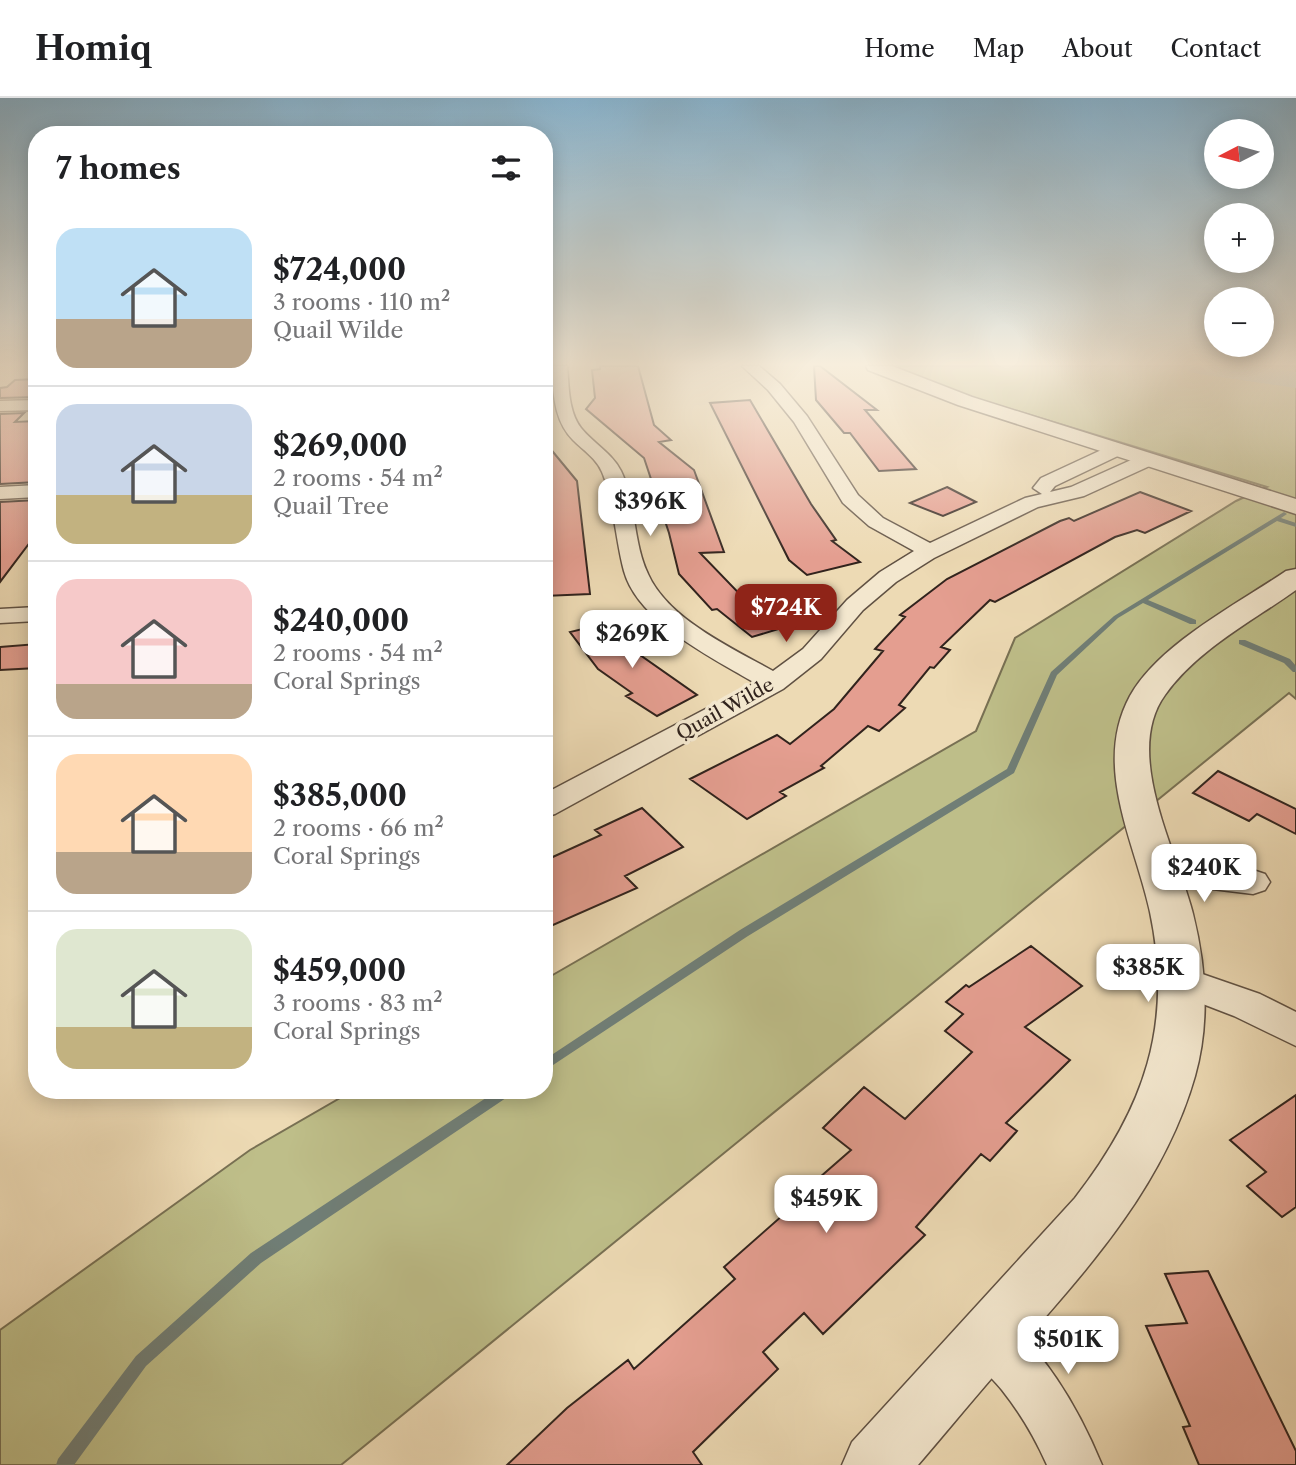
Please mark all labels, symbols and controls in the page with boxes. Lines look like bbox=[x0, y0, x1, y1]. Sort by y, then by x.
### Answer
text: Homiq bbox=[35, 28, 152, 69]
text: Home bbox=[864, 34, 935, 63]
text: Map bbox=[973, 34, 1024, 63]
text: About bbox=[1062, 34, 1133, 63]
text: Contact bbox=[1171, 34, 1261, 63]
north arrow bbox=[1204, 119, 1274, 189]
map controls bbox=[1204, 119, 1274, 357]
icon: filters bbox=[487, 149, 525, 187]
text: 7 homes bbox=[56, 150, 181, 187]
button: + bbox=[1204, 203, 1274, 273]
text: $724,000 bbox=[273, 251, 406, 288]
icon: home bbox=[112, 256, 196, 340]
button: − bbox=[1204, 287, 1274, 357]
text: 3 rooms · 110 m² bbox=[273, 288, 450, 316]
text: Quail Wilde bbox=[273, 316, 403, 344]
text: $269,000 bbox=[273, 427, 407, 464]
icon: home bbox=[112, 432, 196, 516]
text: 2 rooms · 54 m² bbox=[273, 464, 443, 492]
pin: $396K bbox=[601, 478, 699, 538]
text: $396K bbox=[614, 487, 686, 515]
text: Quail Tree bbox=[273, 492, 389, 520]
pin: $724K bbox=[737, 584, 835, 644]
text: $724K bbox=[751, 593, 821, 621]
text: $240,000 bbox=[273, 602, 409, 639]
icon: home bbox=[112, 607, 196, 691]
pin: $269K bbox=[583, 610, 681, 670]
text: $269K bbox=[596, 619, 668, 647]
text: 2 rooms · 54 m² bbox=[273, 639, 443, 667]
text: Coral Springs bbox=[273, 667, 421, 695]
street label: Quail Wilde bbox=[672, 673, 778, 745]
text: $385,000 bbox=[273, 777, 407, 814]
icon: home bbox=[112, 782, 196, 866]
text: 2 rooms · 66 m² bbox=[273, 814, 444, 842]
text: Coral Springs bbox=[273, 842, 421, 870]
pin: $240K bbox=[1155, 844, 1253, 904]
text: $240K bbox=[1167, 853, 1241, 881]
pin: $385K bbox=[1099, 944, 1197, 1004]
text: $459,000 bbox=[273, 952, 406, 989]
text: $385K bbox=[1112, 953, 1184, 981]
icon: home bbox=[112, 957, 196, 1041]
text: 3 rooms · 83 m² bbox=[273, 989, 443, 1017]
text: Coral Springs bbox=[273, 1017, 421, 1045]
pin: $459K bbox=[777, 1176, 875, 1235]
text: $459K bbox=[790, 1184, 862, 1212]
pin: $501K bbox=[1019, 1316, 1117, 1376]
text: $501K bbox=[1034, 1325, 1102, 1353]

